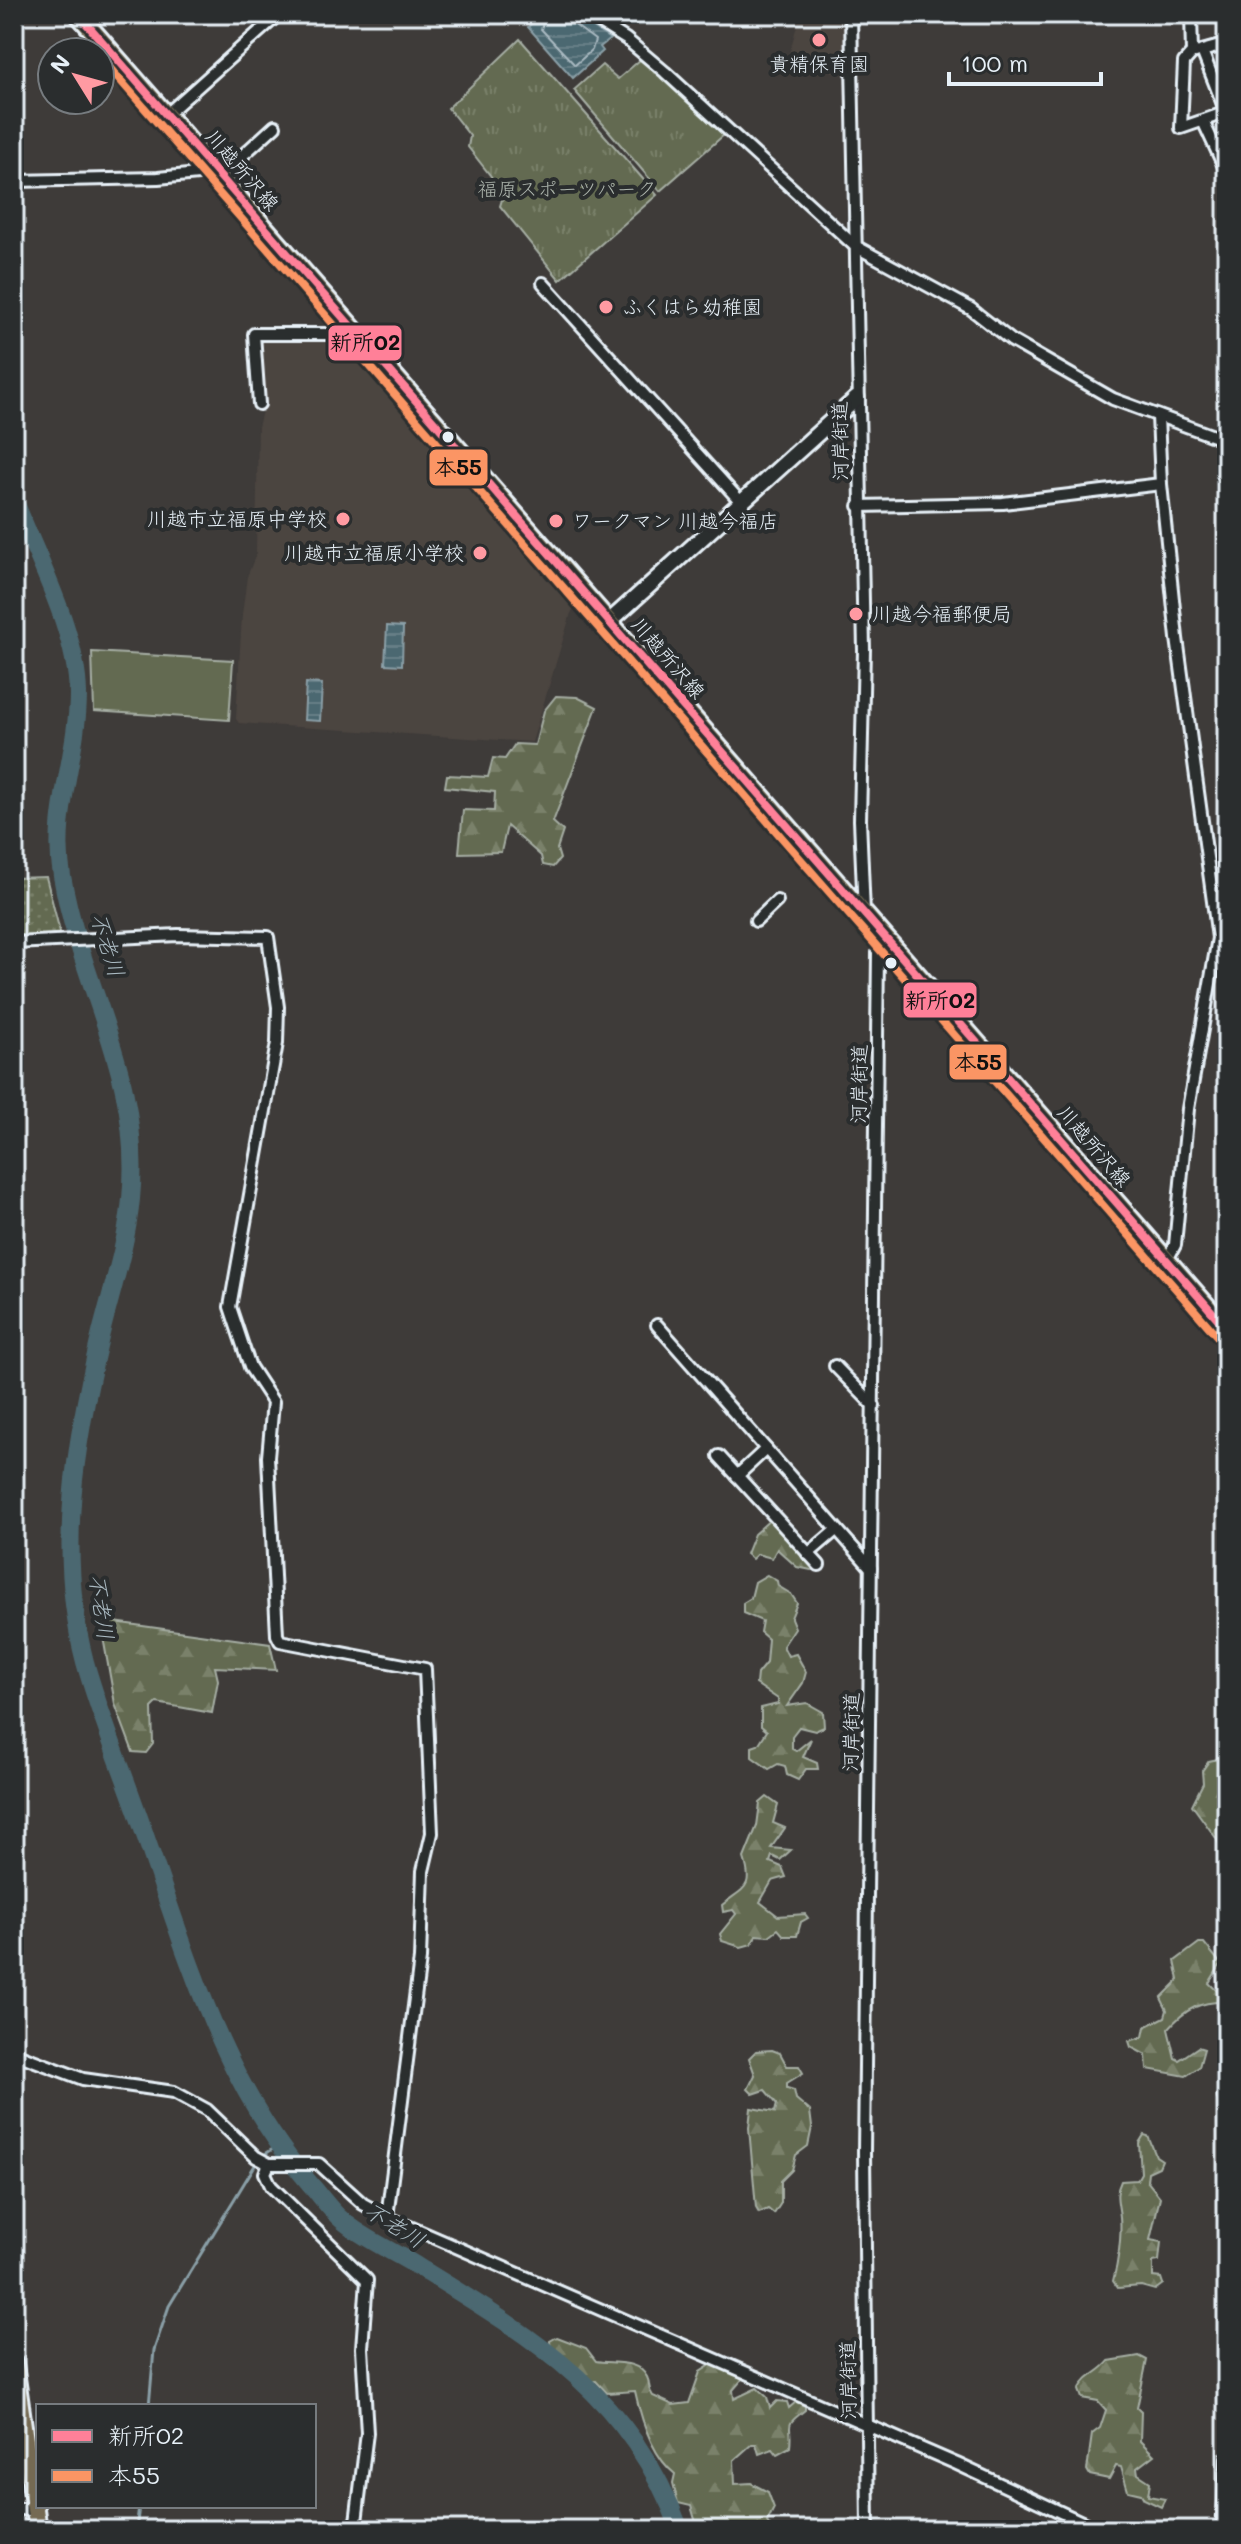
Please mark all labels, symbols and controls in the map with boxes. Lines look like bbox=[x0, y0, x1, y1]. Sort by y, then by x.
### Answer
marker: 貴精保育園 bbox=[810, 31, 828, 49]
north arrow bbox=[36, 36, 116, 116]
scale bar bbox=[949, 36, 1101, 86]
text: 100 m bbox=[961, 47, 1028, 78]
text: N bbox=[43, 48, 76, 79]
place label: 貴精保育園 bbox=[769, 50, 869, 76]
street label: 川越所沢線 bbox=[200, 123, 285, 216]
park label: 福原スポーツパーク bbox=[477, 175, 657, 201]
place label: ふくはら幼稚園 bbox=[622, 293, 762, 319]
marker: ふくはら幼稚園 bbox=[597, 298, 615, 316]
line badge: 新所02 bbox=[327, 324, 403, 362]
text: 新所02 bbox=[330, 327, 400, 356]
street label: 河岸街道 bbox=[825, 401, 853, 481]
unlabelled marker bbox=[440, 429, 456, 445]
line badge: 本55 bbox=[428, 448, 489, 487]
text: 本55 bbox=[434, 452, 482, 481]
place label: 川越市立福原中学校 bbox=[147, 505, 327, 531]
place label: ワークマン 川越今福店 bbox=[572, 507, 778, 533]
marker: 川越市立福原中学校 bbox=[334, 510, 352, 528]
marker: ワークマン 川越今福店 bbox=[547, 512, 565, 530]
place label: 川越市立福原小学校 bbox=[284, 539, 464, 565]
marker: 川越市立福原小学校 bbox=[471, 544, 489, 562]
place label: 川越今福郵便局 bbox=[872, 600, 1012, 626]
marker: 川越今福郵便局 bbox=[847, 605, 865, 623]
street label: 川越所沢線 bbox=[626, 611, 711, 704]
water label: 不老川 bbox=[85, 909, 132, 981]
unlabelled marker bbox=[883, 955, 899, 971]
line badge: 新所02 bbox=[902, 981, 978, 1019]
text: 新所02 bbox=[905, 985, 975, 1014]
line badge: 本55 bbox=[948, 1043, 1008, 1081]
street label: 河岸街道 bbox=[844, 1044, 872, 1124]
text: 本55 bbox=[954, 1047, 1002, 1076]
street label: 川越所沢線 bbox=[1052, 1099, 1137, 1192]
water label: 不老川 bbox=[84, 1572, 121, 1642]
street label: 河岸街道 bbox=[836, 1692, 864, 1772]
water label: 不老川 bbox=[360, 2195, 431, 2254]
street label: 河岸街道 bbox=[833, 2340, 861, 2420]
legend bbox=[36, 2404, 316, 2508]
text: 新所02 bbox=[108, 2419, 184, 2450]
text: 本55 bbox=[108, 2459, 160, 2490]

